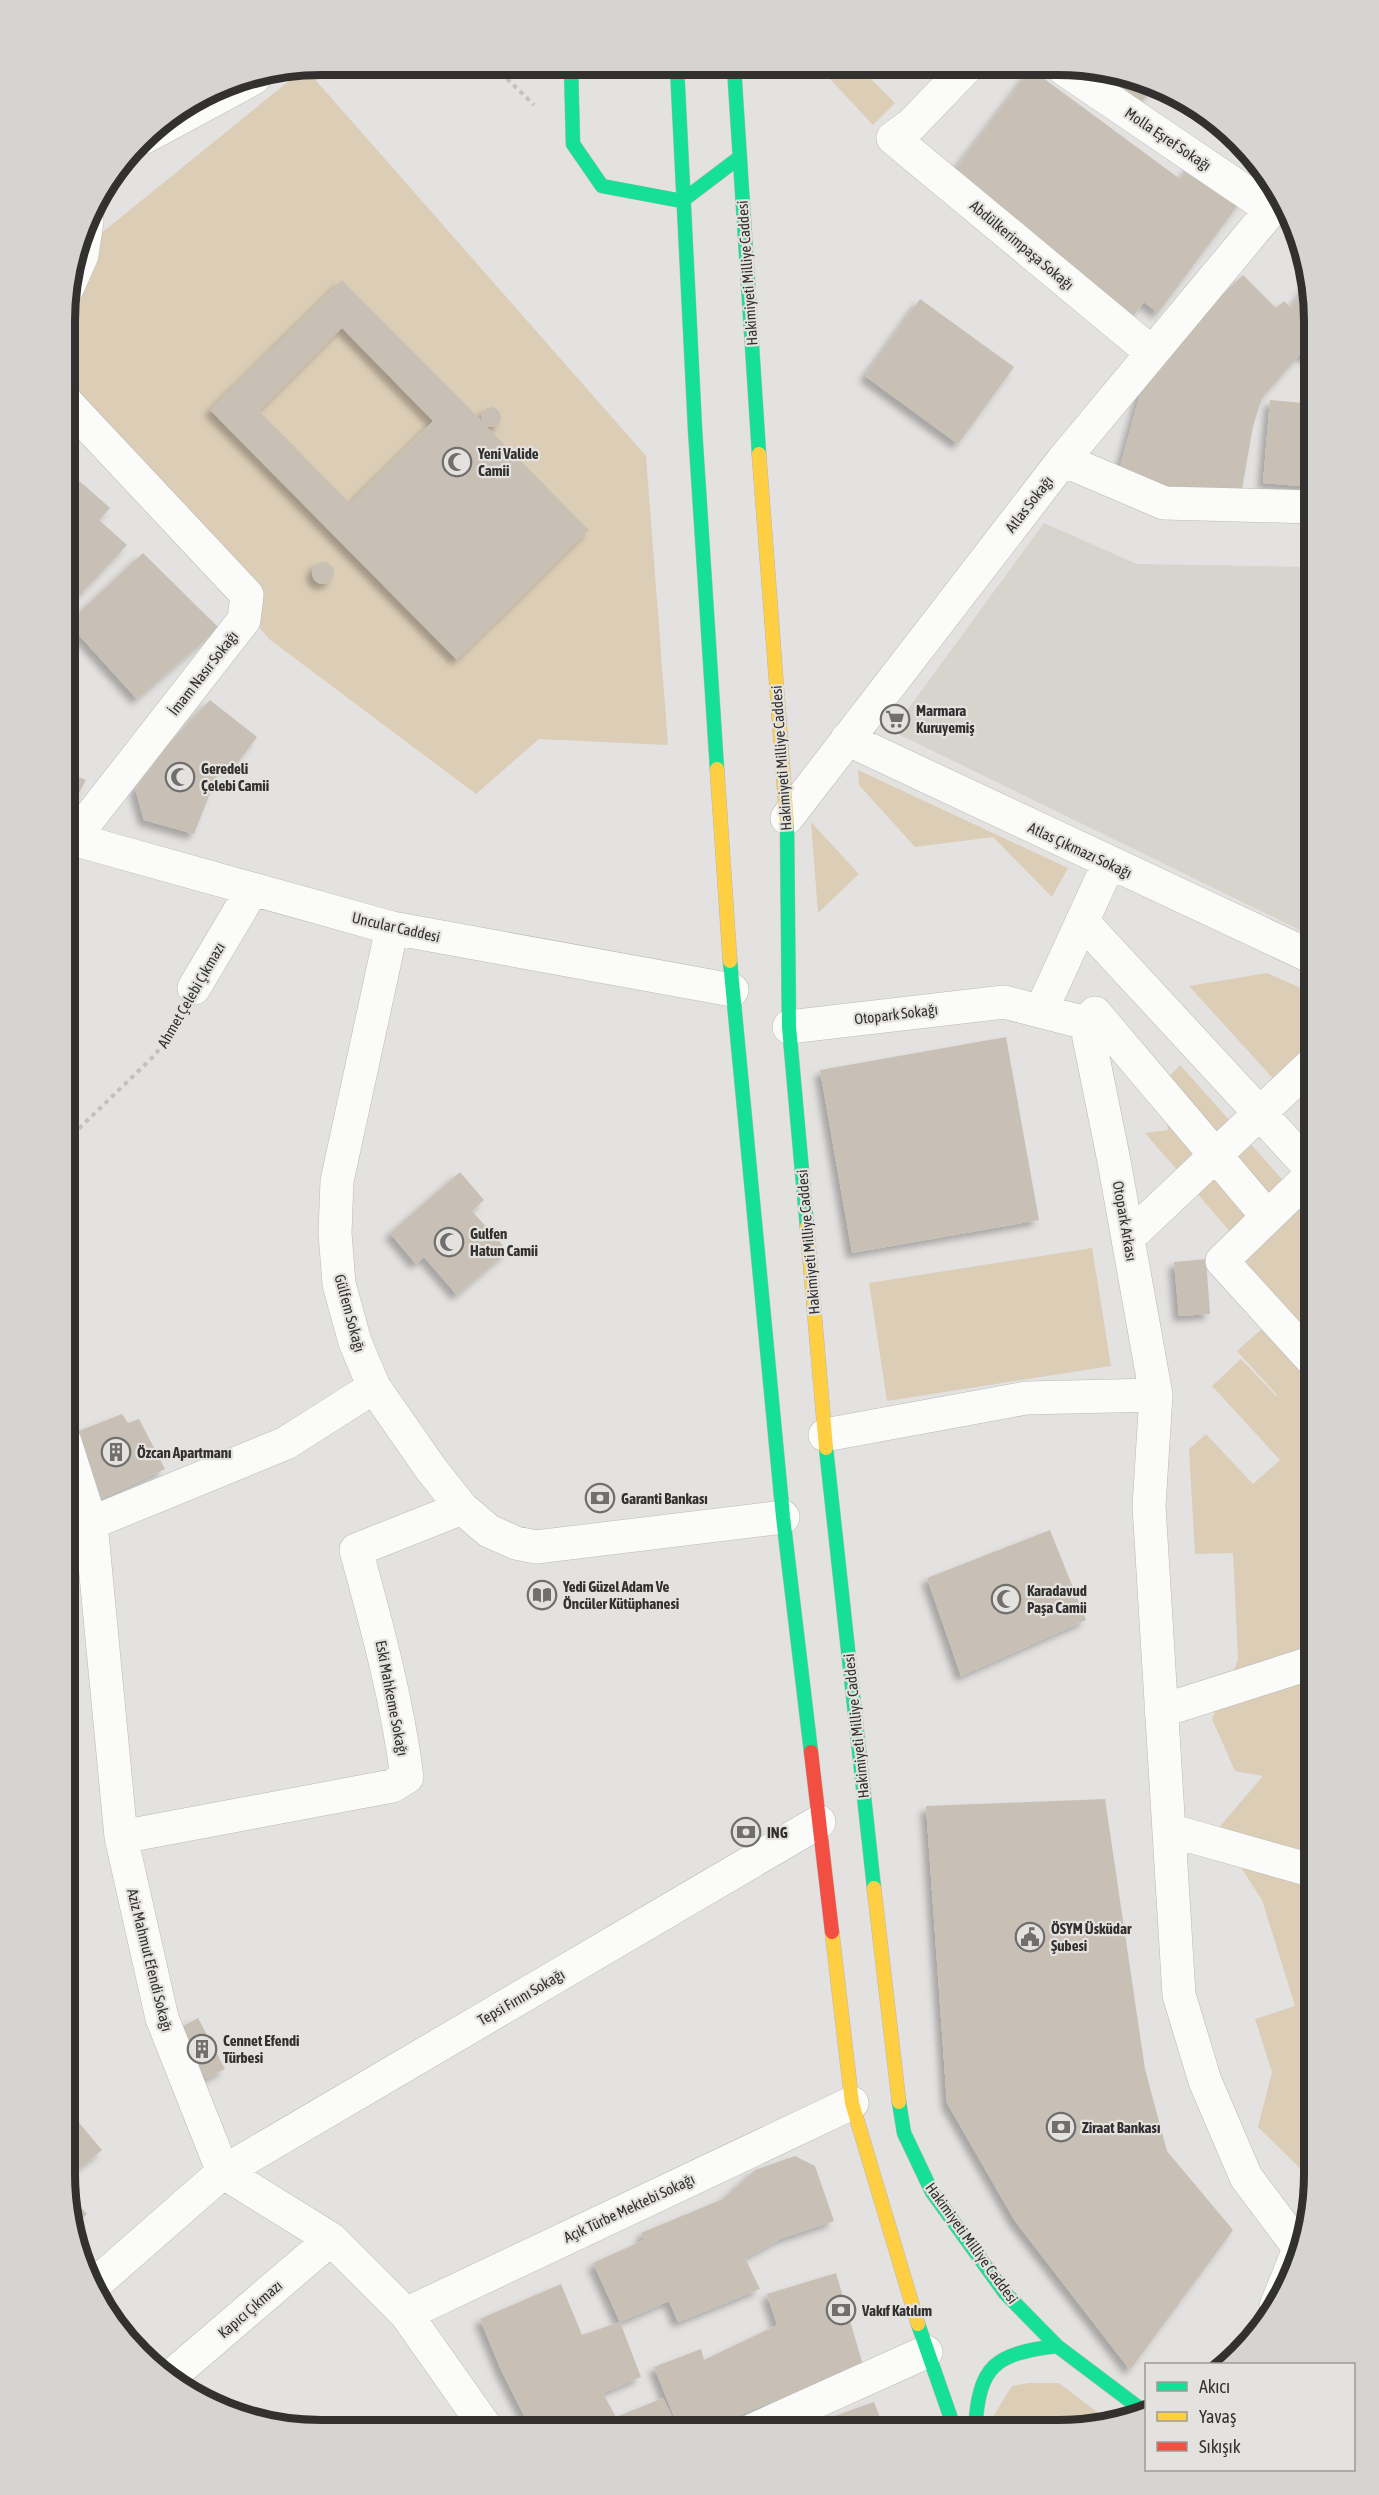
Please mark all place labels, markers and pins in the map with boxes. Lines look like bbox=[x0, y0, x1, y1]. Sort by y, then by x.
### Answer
place label: Yeni Valide Camii bbox=[477, 445, 539, 479]
mosque icon: Yeni Valide Camii bbox=[441, 446, 473, 478]
place label: Marmara Kuruyemiş bbox=[916, 702, 975, 736]
supermarket icon: Marmara Kuruyemiş bbox=[879, 703, 911, 735]
place label: Geredeli Çelebi Camii bbox=[201, 760, 269, 794]
mosque icon: Geredeli Çelebi Camii bbox=[164, 761, 196, 793]
place label: Gulfen Hatun Camii bbox=[470, 1225, 538, 1259]
mosque icon: Gulfen Hatun Camii bbox=[433, 1226, 465, 1258]
building icon: Özcan Apartmanı bbox=[100, 1436, 132, 1468]
place label: Özcan Apartmanı bbox=[137, 1444, 231, 1461]
bank icon: Garanti Bankası bbox=[584, 1482, 616, 1514]
place label: Garanti Bankası bbox=[621, 1490, 708, 1507]
place label: Yedi Güzel Adam Ve Öncüler Kütüphanesi bbox=[562, 1578, 679, 1612]
library icon: Yedi Güzel Adam Ve Öncüler Kütüphanesi bbox=[526, 1579, 558, 1611]
place label: Karadavud Paşa Camii bbox=[1027, 1582, 1087, 1616]
mosque icon: Karadavud Paşa Camii bbox=[990, 1583, 1022, 1615]
bank icon: ING bbox=[730, 1816, 762, 1848]
place label: ING bbox=[767, 1824, 788, 1841]
place label: ÖSYM Üsküdar Şubesi bbox=[1051, 1920, 1132, 1954]
public building icon: ÖSYM Üsküdar Şubesi bbox=[1014, 1921, 1046, 1953]
place label: Cennet Efendi Türbesi bbox=[223, 2032, 299, 2066]
building icon: Cennet Efendi Türbesi bbox=[186, 2033, 218, 2065]
bank icon: Ziraat Bankası bbox=[1045, 2111, 1077, 2143]
place label: Ziraat Bankası bbox=[1082, 2119, 1160, 2136]
bank icon: Vakıf Katılım bbox=[825, 2294, 857, 2326]
place label: Vakıf Katılım bbox=[861, 2302, 932, 2319]

